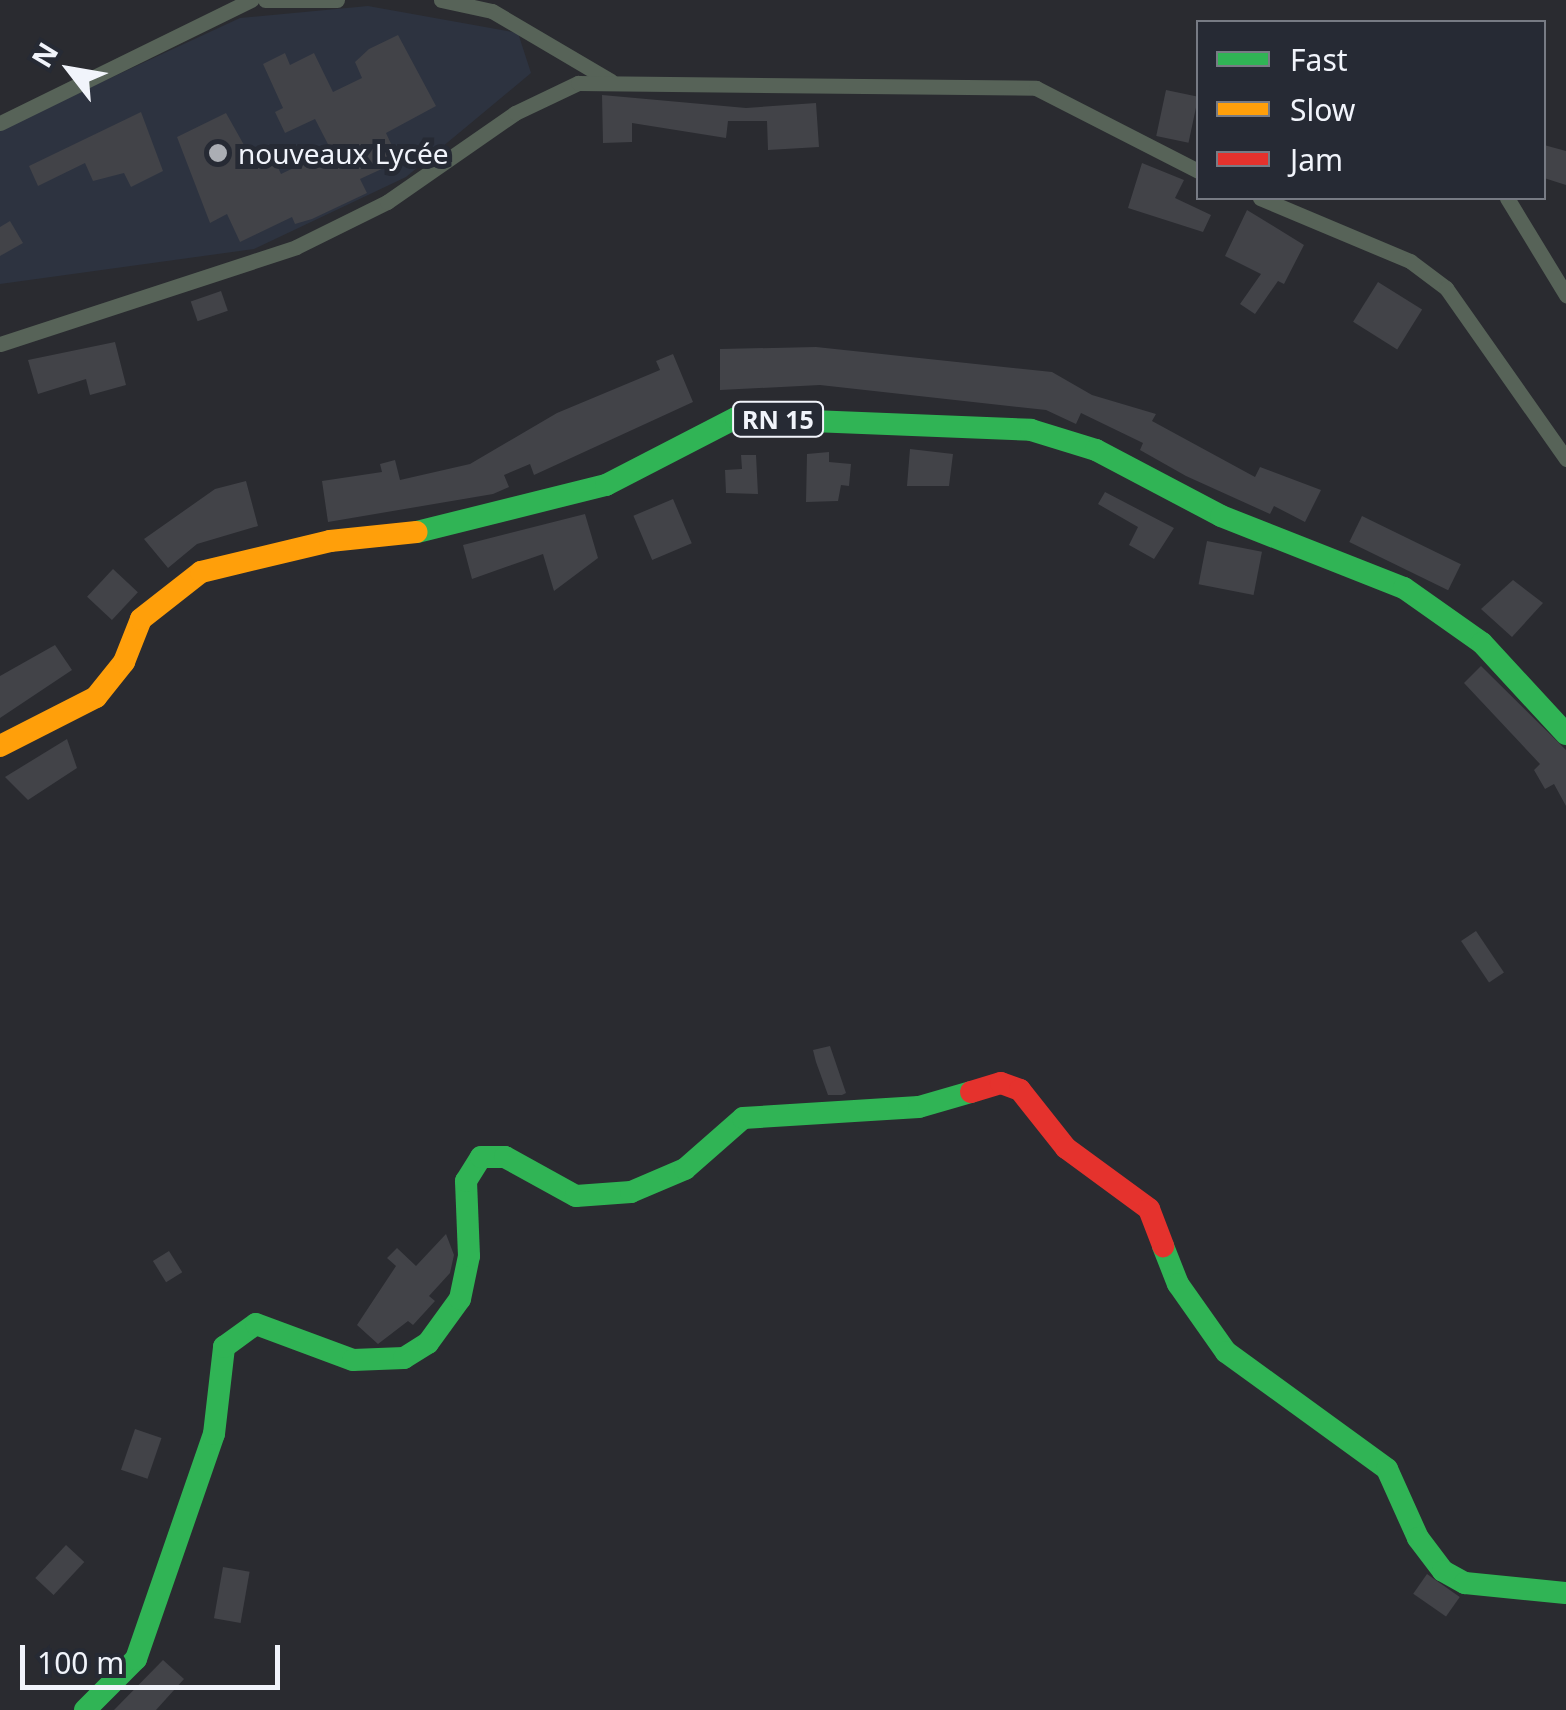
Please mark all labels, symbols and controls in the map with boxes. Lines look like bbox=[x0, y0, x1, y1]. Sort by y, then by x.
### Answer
north arrow bbox=[20, 20, 120, 120]
legend bbox=[1196, 20, 1546, 200]
text: N bbox=[22, 35, 66, 74]
text: Fast bbox=[1290, 39, 1348, 80]
text: Slow bbox=[1290, 89, 1355, 130]
place label: nouveaux Lycée bbox=[238, 136, 449, 170]
text: Jam bbox=[1290, 139, 1343, 180]
marker: nouveaux Lycée bbox=[207, 142, 229, 164]
road number: RN 15 bbox=[730, 399, 826, 439]
scale bar bbox=[25, 1625, 285, 1687]
text: 100 m bbox=[37, 1642, 124, 1683]

